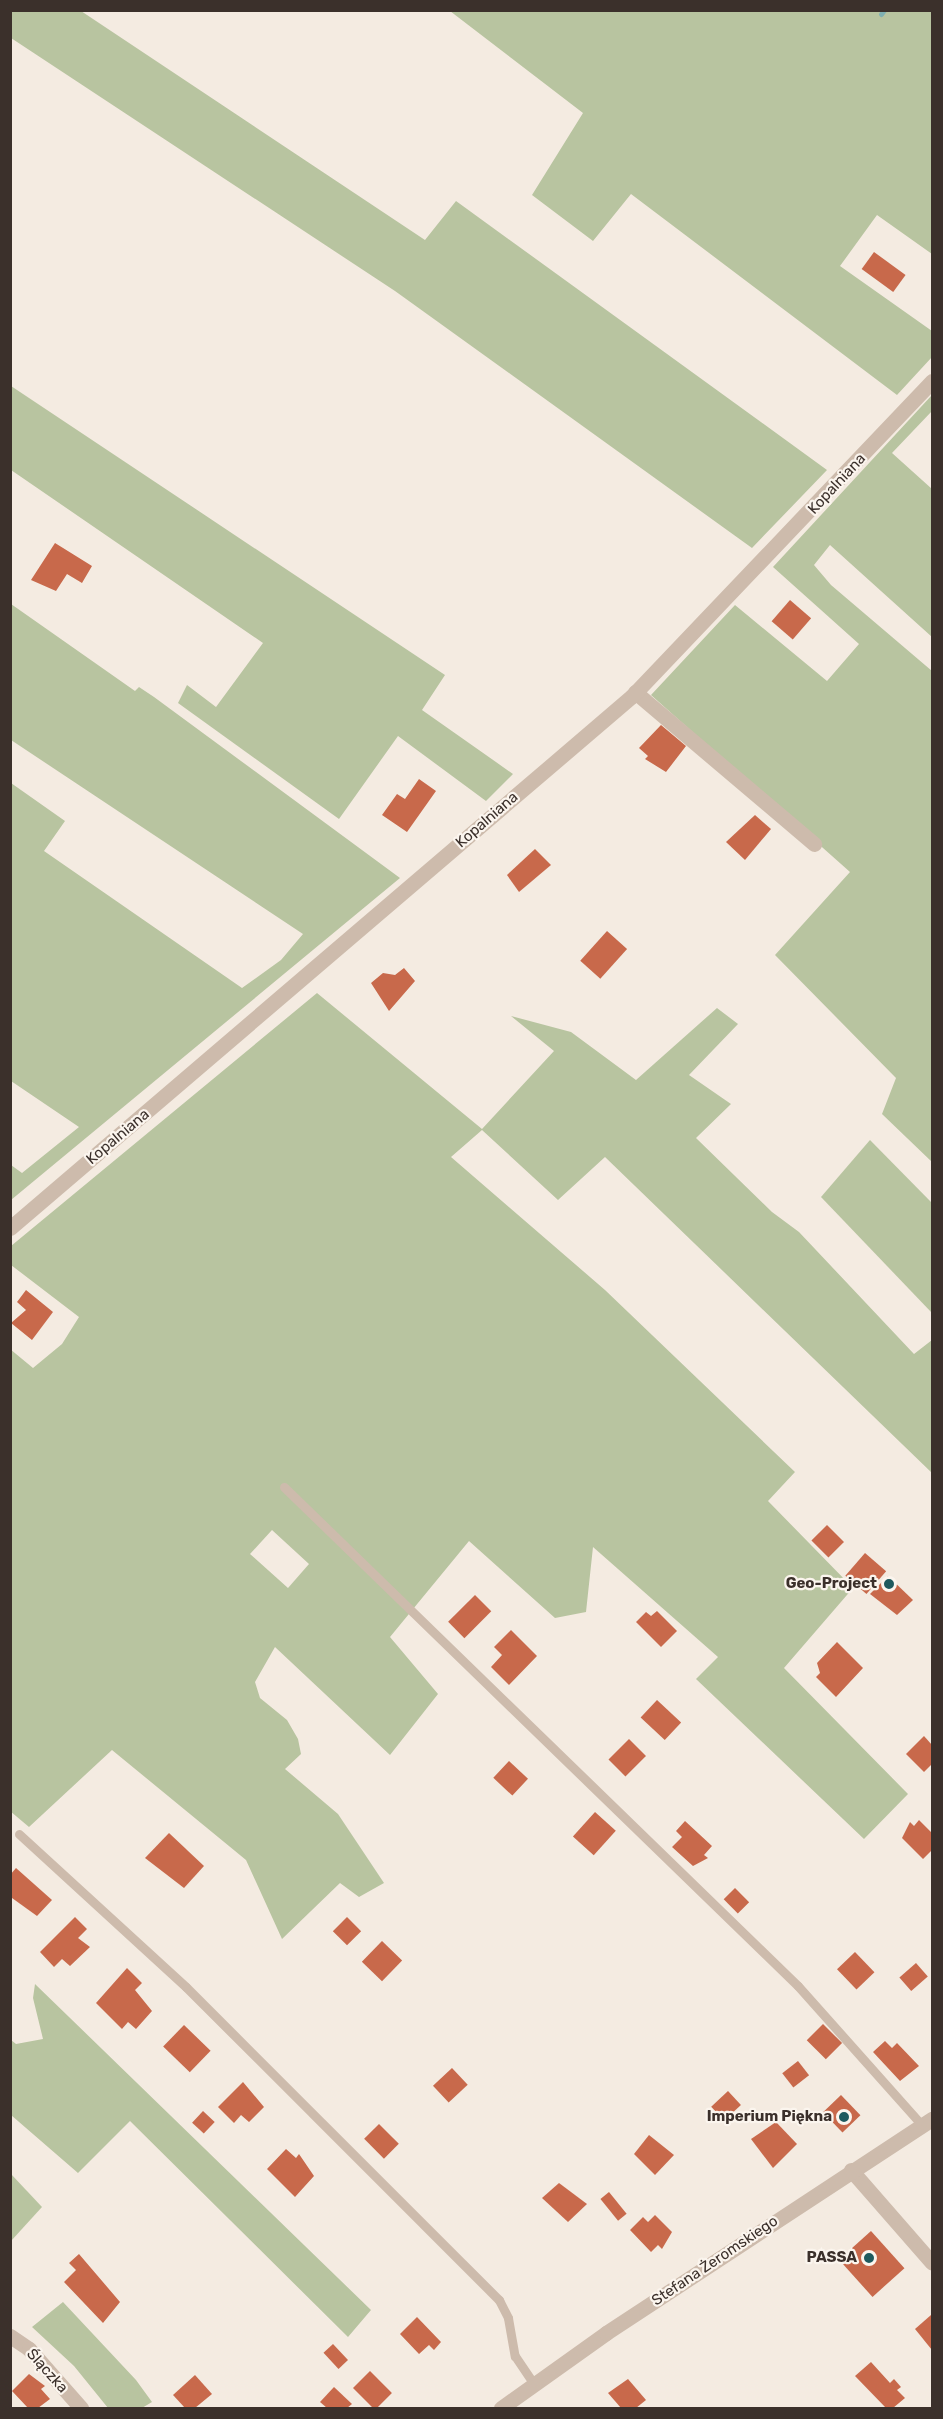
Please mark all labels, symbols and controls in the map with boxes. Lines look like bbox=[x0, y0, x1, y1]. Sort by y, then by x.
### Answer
street label: Kopalniana bbox=[804, 450, 870, 518]
street label: Kopalniana bbox=[452, 788, 522, 852]
street label: Kopalniana bbox=[83, 1106, 153, 1168]
place label: Geo-Project bbox=[786, 1575, 877, 1593]
marker: Geo-Project bbox=[882, 1577, 896, 1591]
place label: Imperium Piękna bbox=[707, 2108, 832, 2126]
marker: Imperium Piękna bbox=[837, 2110, 851, 2124]
street label: Stefana Żeromskiego bbox=[649, 2212, 781, 2310]
place label: PASSA bbox=[807, 2249, 857, 2267]
marker: PASSA bbox=[862, 2251, 876, 2265]
street label: Ślączka bbox=[23, 2345, 71, 2397]

